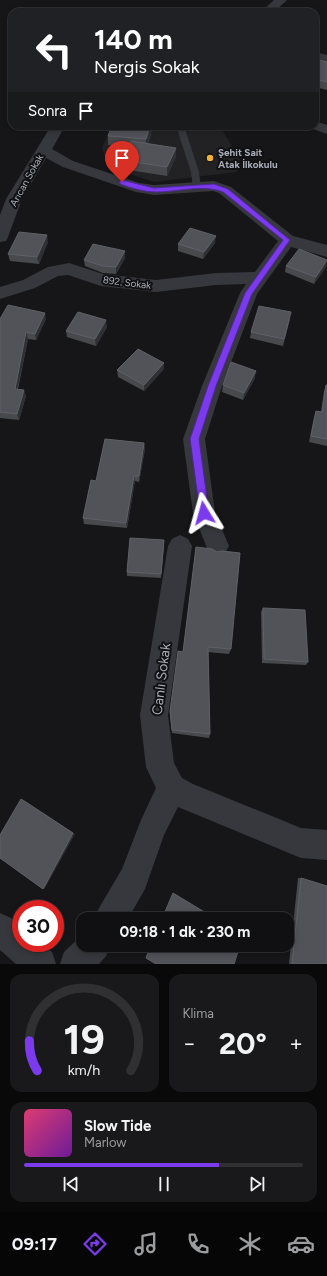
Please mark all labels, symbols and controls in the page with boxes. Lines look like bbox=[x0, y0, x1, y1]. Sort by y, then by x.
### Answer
text: 140 m bbox=[94, 22, 173, 56]
icon: left bbox=[28, 24, 80, 76]
text: Nergis Sokak bbox=[94, 56, 199, 78]
icon: arrive bbox=[75, 100, 97, 122]
text: Sonra bbox=[28, 102, 67, 120]
pin bbox=[105, 141, 139, 182]
place label: Şehit Sait Atak İlkokulu bbox=[218, 146, 278, 171]
icon: arrive bbox=[111, 147, 133, 169]
street label: Arıcan Sokak bbox=[7, 152, 46, 209]
marker: Şehit Sait Atak İlkokulu bbox=[205, 153, 215, 163]
street label: 892. Sokak bbox=[102, 273, 152, 292]
position arrow bbox=[183, 492, 225, 534]
street label: Canlı Sokak bbox=[149, 642, 174, 716]
speed limit sign: 30 bbox=[12, 900, 64, 952]
text: 09:18 · 1 dk · 230 m bbox=[120, 923, 250, 941]
text: Klima bbox=[183, 1006, 214, 1021]
text: 19 bbox=[63, 1014, 105, 1064]
text: 20° bbox=[219, 1025, 267, 1062]
text: − bbox=[183, 1030, 196, 1057]
text: + bbox=[289, 1030, 303, 1057]
text: km/h bbox=[68, 1061, 101, 1079]
text: Slow Tide bbox=[84, 1117, 151, 1135]
text: Marlow bbox=[84, 1135, 126, 1150]
icon: previous bbox=[60, 1173, 82, 1195]
icon: pause bbox=[153, 1173, 175, 1195]
icon: next bbox=[246, 1173, 268, 1195]
icon: directions bbox=[81, 1230, 109, 1258]
icon: music bbox=[132, 1230, 160, 1258]
icon: phone bbox=[184, 1230, 212, 1258]
icon: climate bbox=[236, 1230, 264, 1258]
icon: car bbox=[287, 1230, 315, 1258]
text: 09:17 bbox=[12, 1233, 57, 1255]

